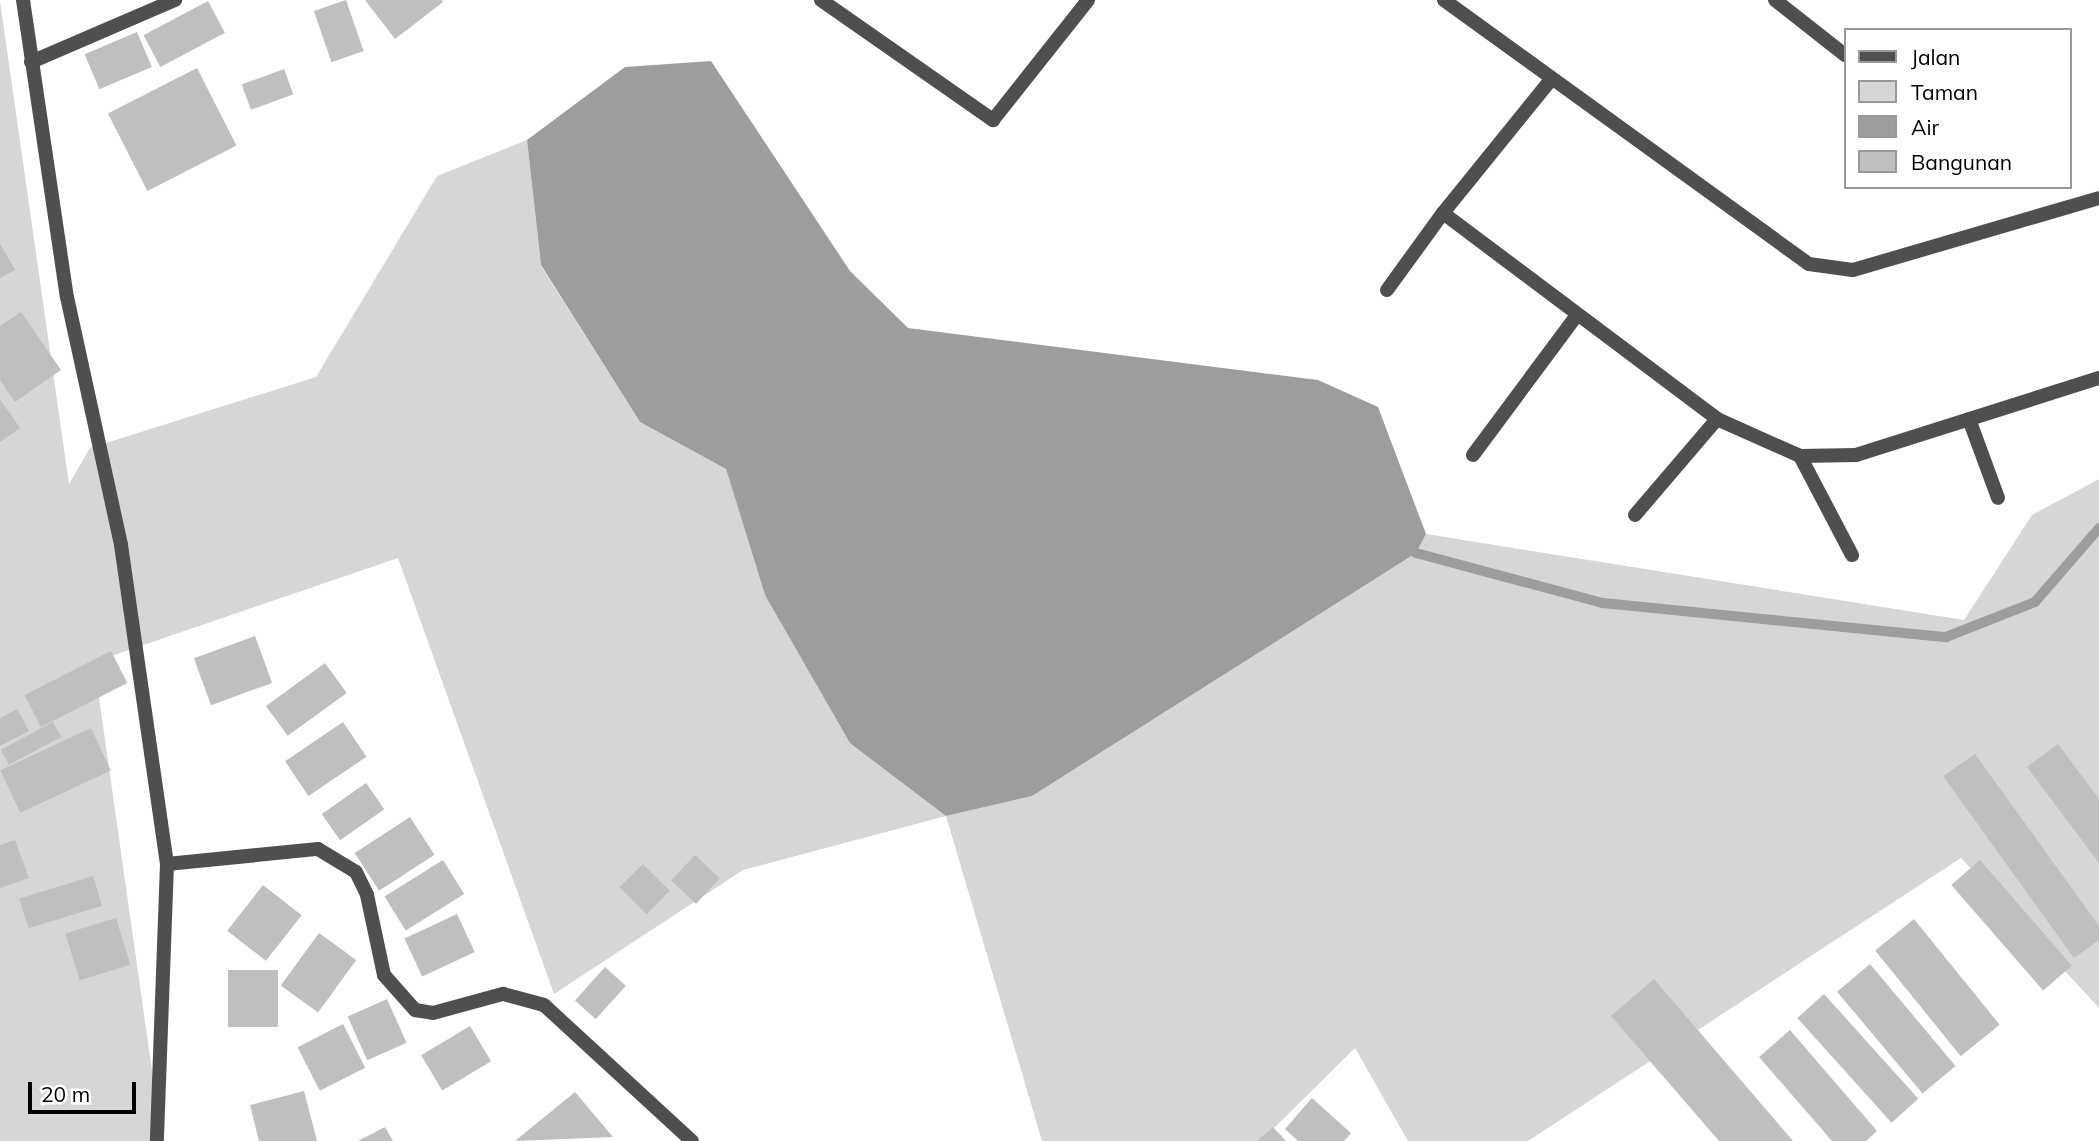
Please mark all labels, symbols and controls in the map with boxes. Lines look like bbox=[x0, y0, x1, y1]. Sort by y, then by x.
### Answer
legend bbox=[1843, 28, 2071, 189]
text: Jalan bbox=[1911, 44, 1960, 70]
text: Taman bbox=[1911, 79, 1978, 105]
text: Air bbox=[1911, 114, 1939, 140]
text: Bangunan bbox=[1911, 149, 2012, 175]
scale bar bbox=[32, 1068, 140, 1112]
text: 20 m bbox=[41, 1081, 90, 1107]

